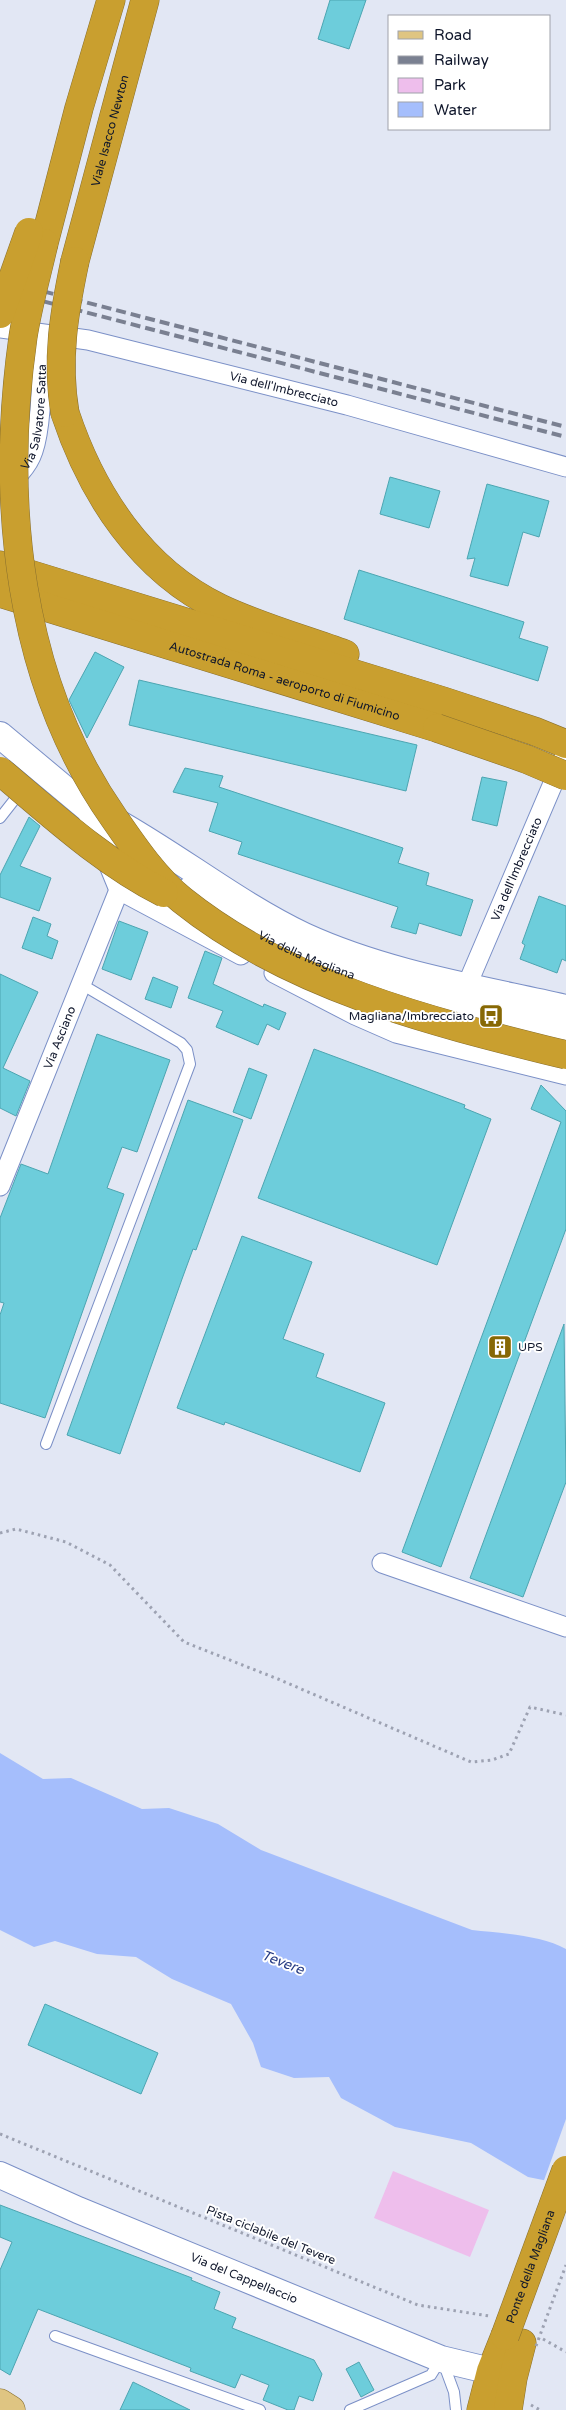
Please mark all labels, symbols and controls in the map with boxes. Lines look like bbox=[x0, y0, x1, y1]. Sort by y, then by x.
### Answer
legend bbox=[388, 15, 551, 130]
text: Road bbox=[434, 26, 472, 44]
text: Railway bbox=[434, 51, 489, 69]
street label: Viale Isacco Newton bbox=[88, 73, 132, 188]
text: Park bbox=[434, 76, 466, 94]
text: Water bbox=[434, 101, 477, 119]
street label: Via Salvatore Satta bbox=[18, 364, 49, 472]
street label: Via dell'Imbrecciato bbox=[228, 369, 340, 410]
street label: Autostrada Roma - aeroporto di Fiumicino bbox=[168, 639, 402, 723]
street label: Via dell'Imbrecciato bbox=[488, 815, 545, 923]
street label: Via della Magliana bbox=[256, 928, 357, 982]
bus stop icon: Magliana/Imbrecciato bbox=[478, 1003, 504, 1029]
street label: Via Asciano bbox=[41, 1004, 79, 1071]
place label: Magliana/Imbrecciato bbox=[349, 1009, 474, 1023]
building icon: UPS bbox=[487, 1334, 513, 1360]
place label: UPS bbox=[518, 1340, 543, 1354]
water label: Tevere bbox=[259, 1947, 307, 1979]
street label: Pista ciclabile del Tevere bbox=[204, 2203, 338, 2267]
street label: Ponte della Magliana bbox=[503, 2208, 558, 2325]
street label: Via del Cappellaccio bbox=[188, 2250, 300, 2306]

